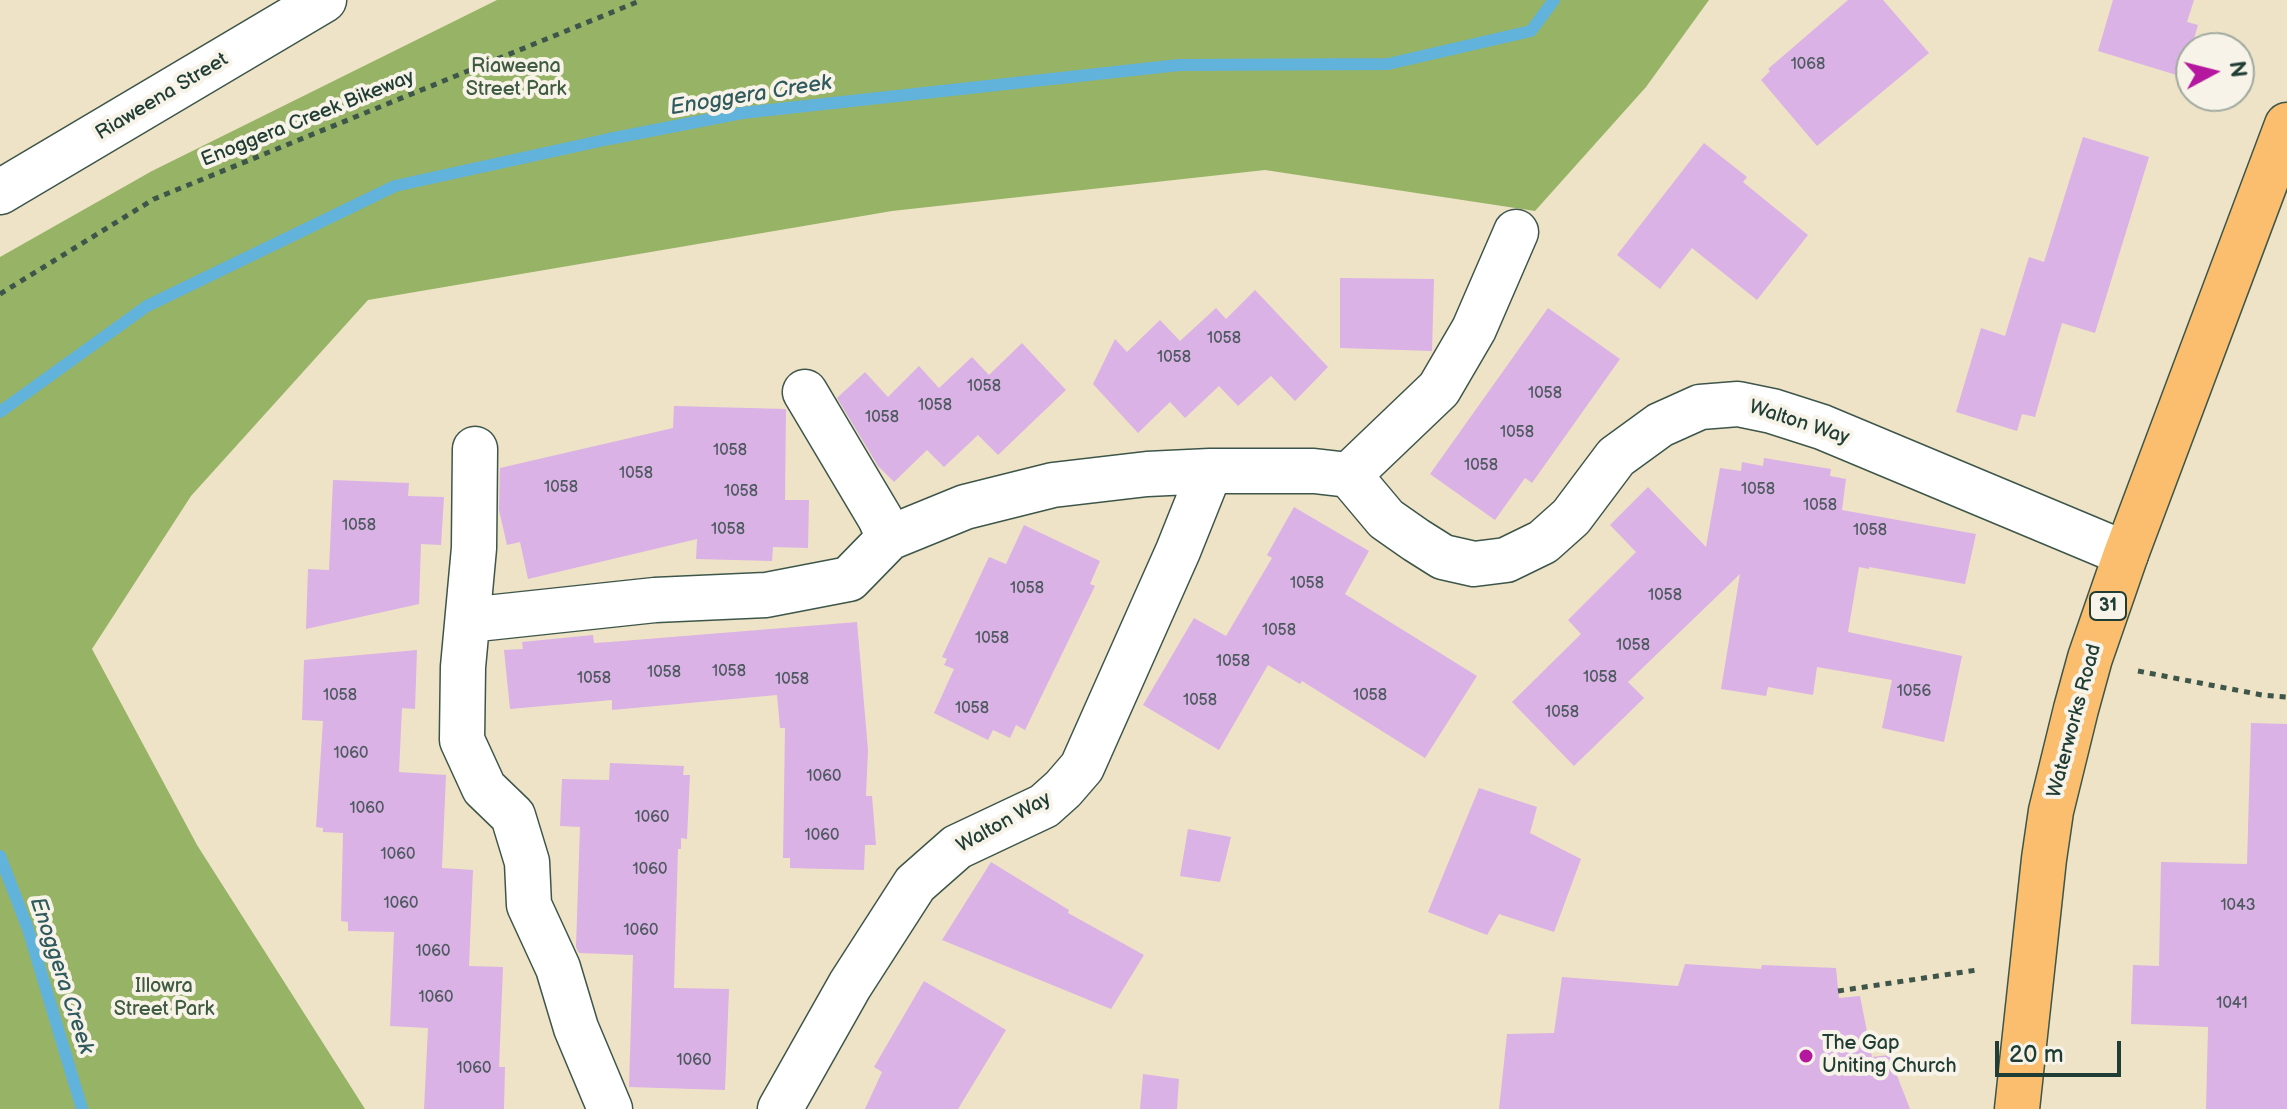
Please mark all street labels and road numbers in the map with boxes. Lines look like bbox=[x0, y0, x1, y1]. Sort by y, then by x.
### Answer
street label: Riaweena Street bbox=[91, 48, 233, 146]
street label: Enoggera Creek Bikeway bbox=[198, 65, 418, 173]
street label: Walton Way bbox=[1746, 396, 1852, 450]
road number: 31 bbox=[2090, 592, 2126, 620]
street label: Waterworks Road bbox=[2043, 641, 2107, 801]
street label: Walton Way bbox=[953, 787, 1055, 859]

